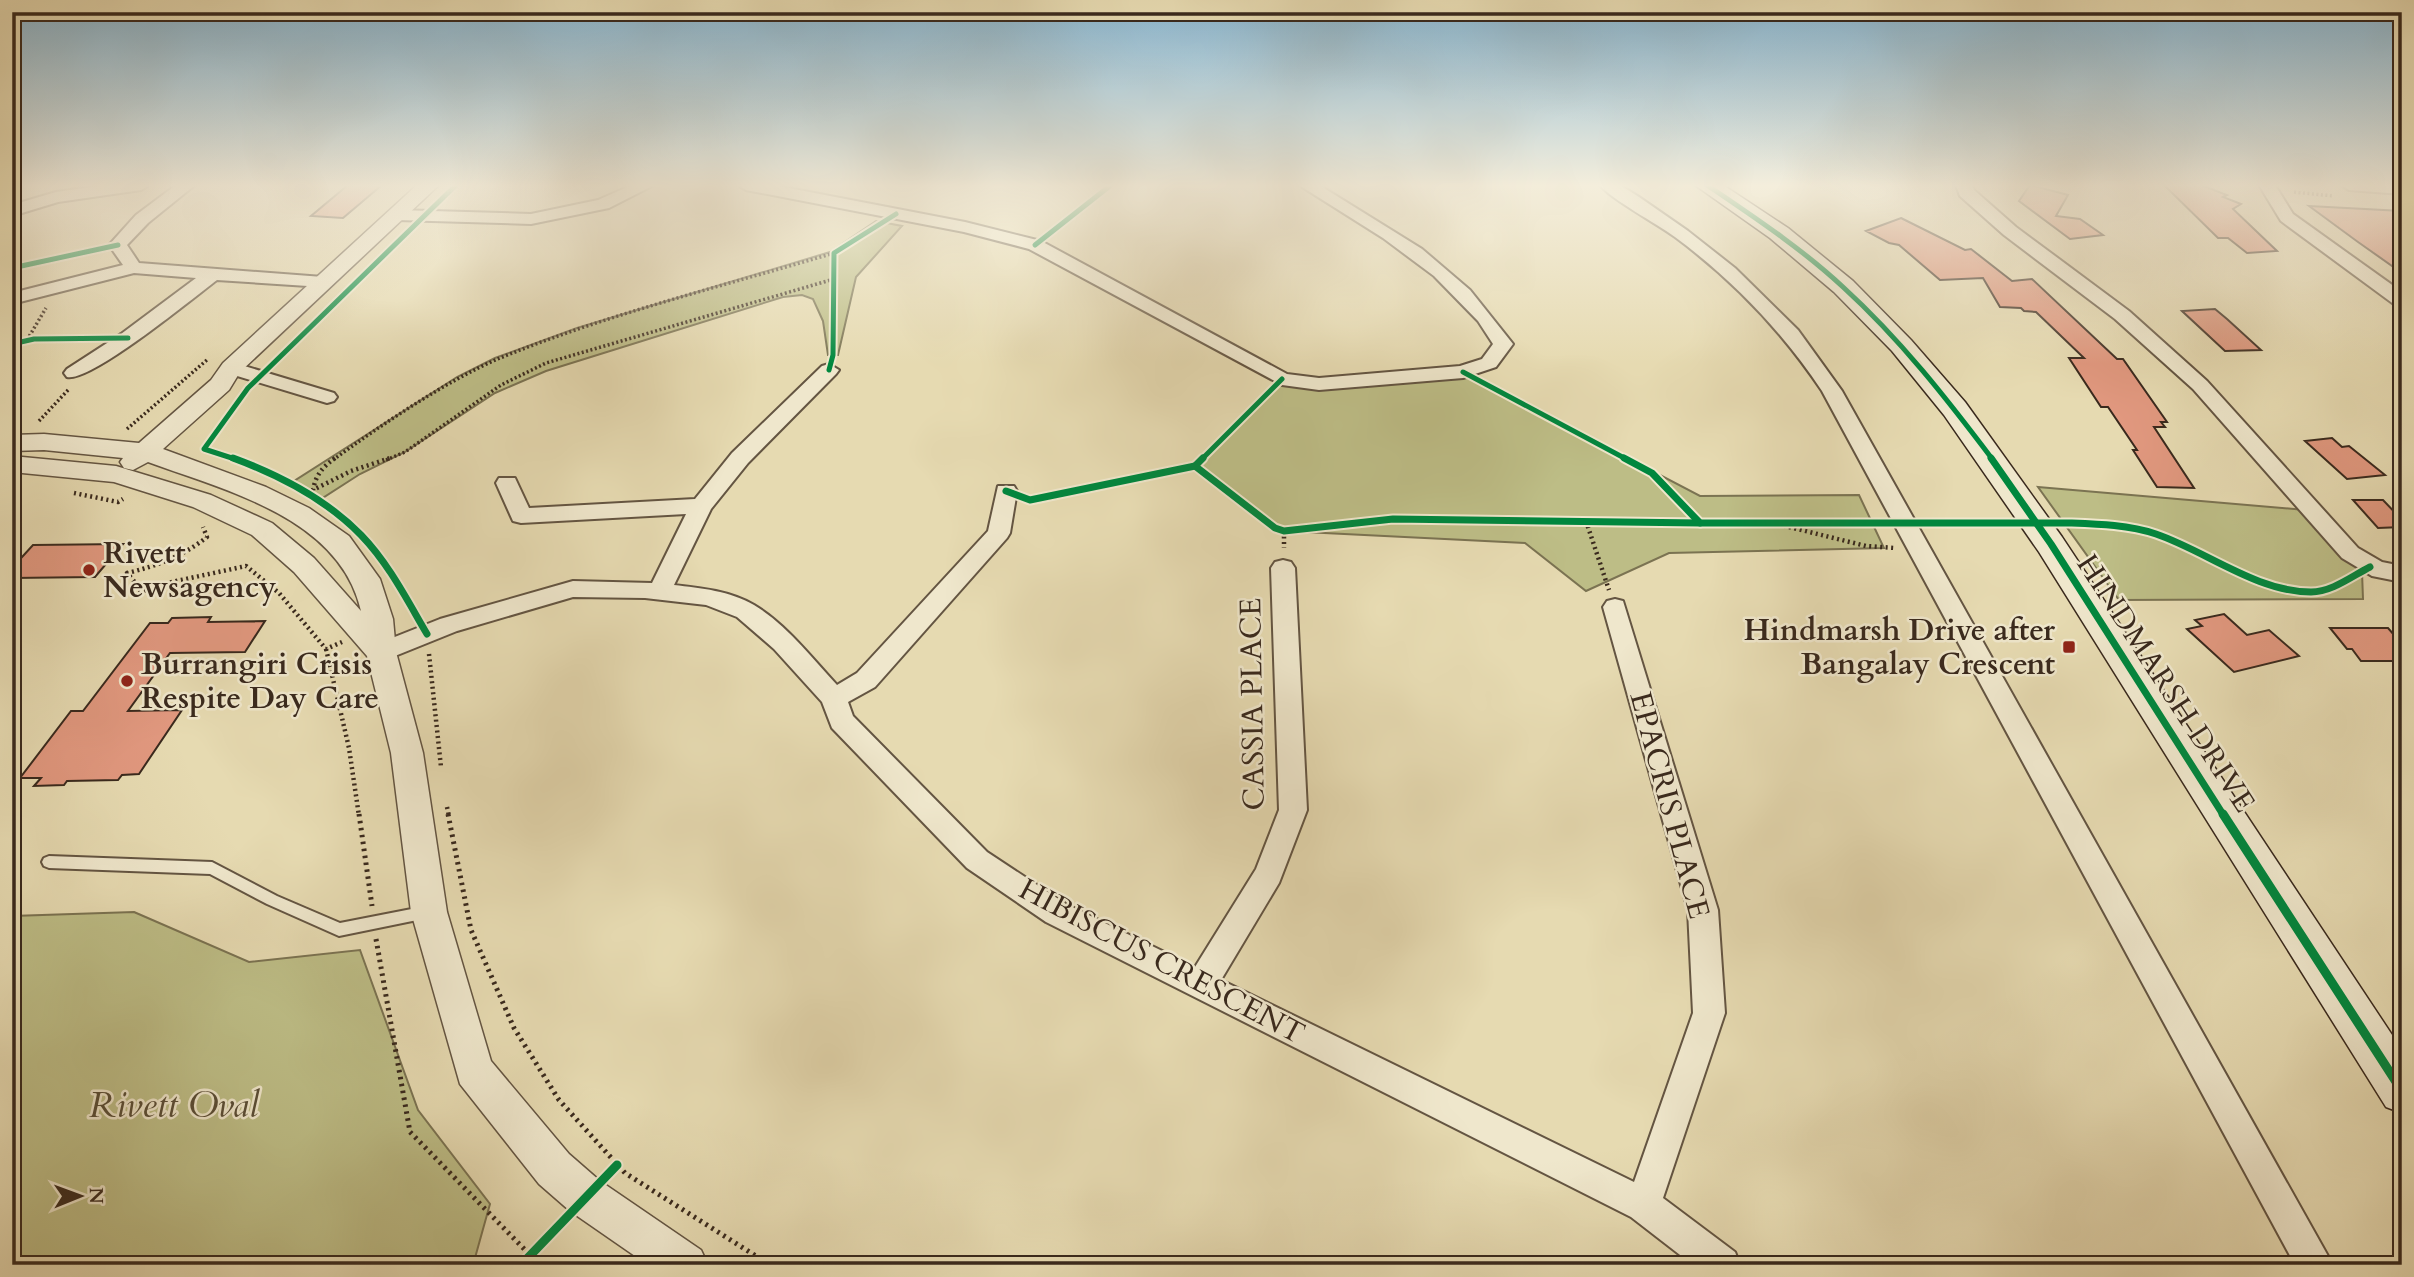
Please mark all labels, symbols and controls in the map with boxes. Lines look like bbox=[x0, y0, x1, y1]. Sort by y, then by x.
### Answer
place label: Rivett Newsagency bbox=[103, 533, 276, 608]
street label: HINDMARSH DRIVE bbox=[2067, 546, 2264, 820]
marker: Rivett Newsagency bbox=[81, 562, 97, 578]
street label: CASSIA PLACE bbox=[1230, 597, 1275, 811]
place label: Hindmarsh Drive after Bangalay Crescent bbox=[1744, 610, 2056, 685]
marker: Hindmarsh Drive after Bangalay Crescent bbox=[2061, 639, 2077, 655]
place label: Burrangiri Crisis Respite Day Care bbox=[141, 644, 379, 719]
marker: Burrangiri Crisis Respite Day Care bbox=[119, 673, 135, 689]
street label: EPACRIS PLACE bbox=[1620, 687, 1720, 923]
street label: HIBISCUS CRESCENT bbox=[1012, 869, 1312, 1054]
park label: Rivett Oval bbox=[89, 1080, 260, 1130]
north arrow bbox=[46, 1162, 116, 1232]
text: N bbox=[83, 1187, 109, 1205]

